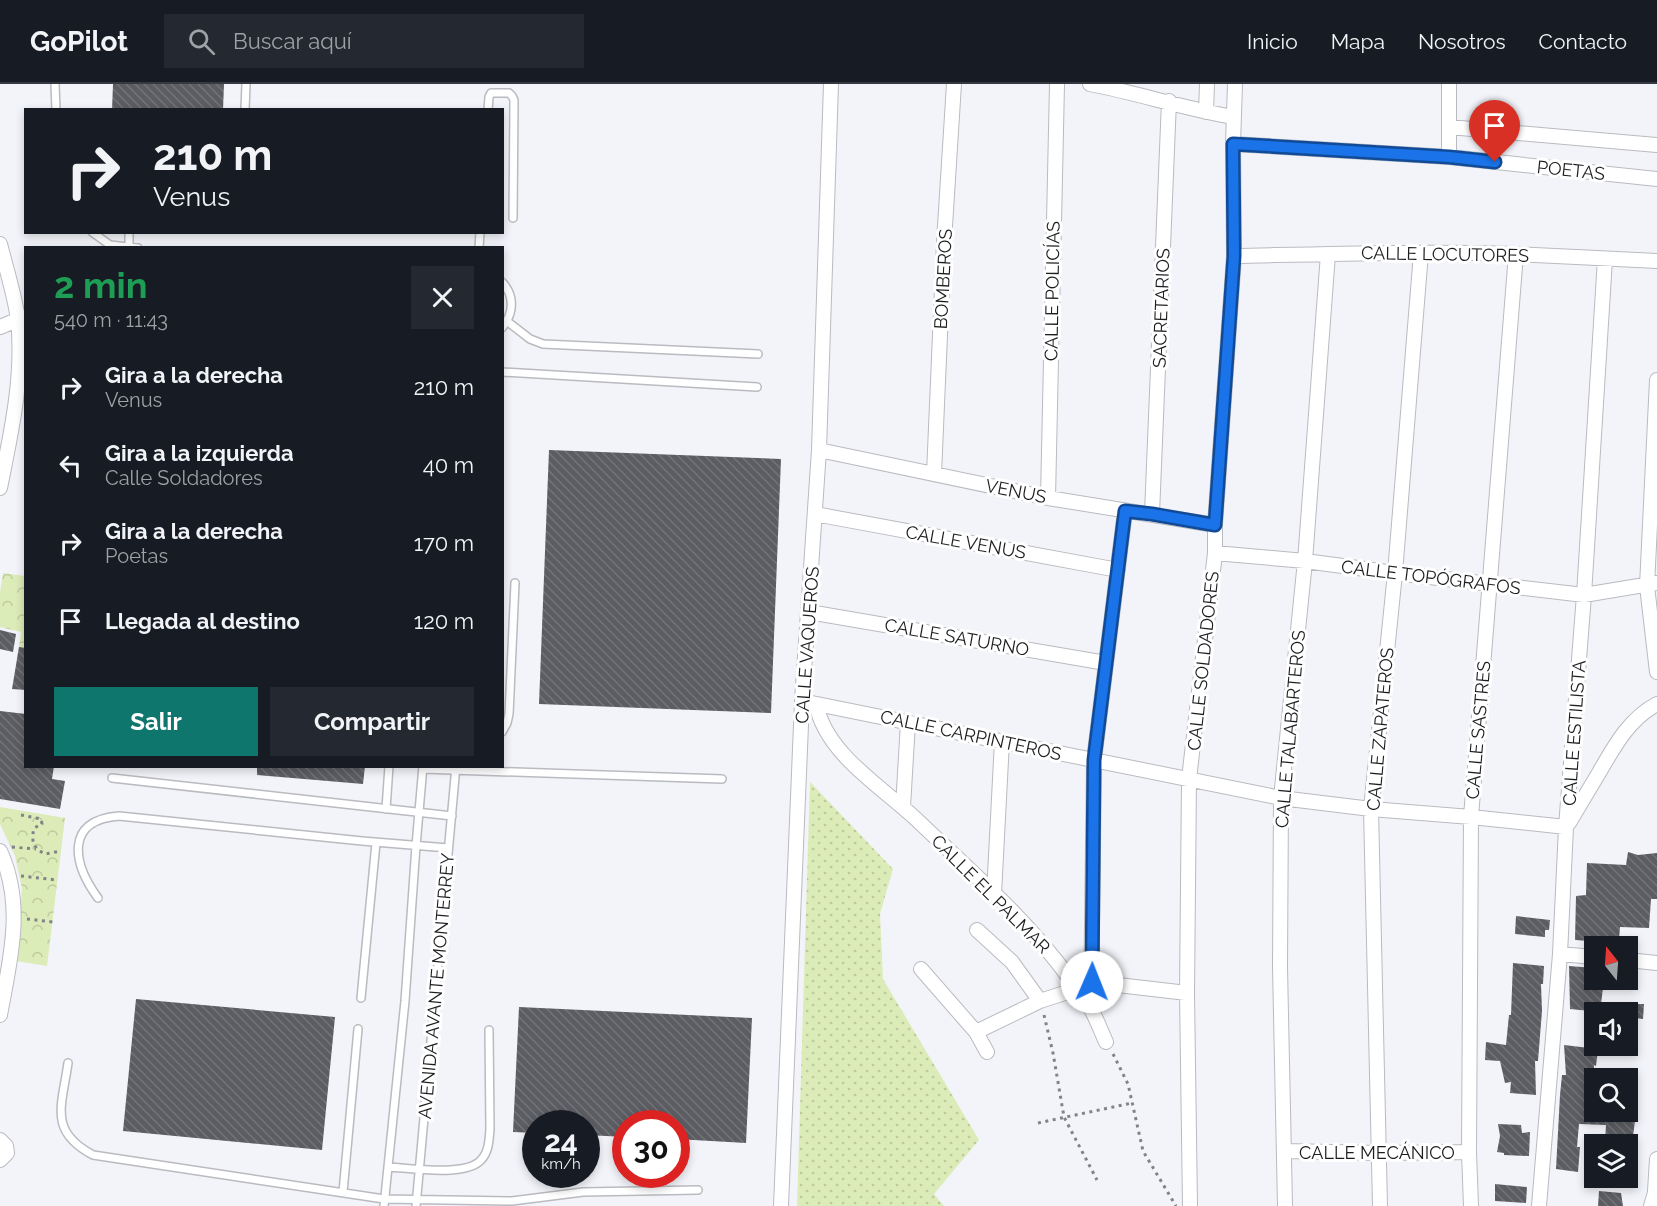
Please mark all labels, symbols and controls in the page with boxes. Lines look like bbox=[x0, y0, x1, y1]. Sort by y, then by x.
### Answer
search box bbox=[164, 14, 584, 68]
text: GoPilot bbox=[30, 25, 128, 58]
icon: search bbox=[185, 25, 218, 58]
text: Buscar aquí bbox=[233, 28, 352, 54]
text: Inicio bbox=[1247, 29, 1298, 54]
text: Mapa bbox=[1331, 29, 1385, 54]
text: Nosotros bbox=[1418, 29, 1506, 54]
text: Contacto bbox=[1539, 29, 1627, 54]
pin bbox=[1469, 100, 1520, 162]
icon: arrive bbox=[1478, 109, 1511, 142]
text: 210 m bbox=[153, 131, 272, 180]
icon: right bbox=[54, 132, 132, 210]
street label: POETAS bbox=[1536, 156, 1606, 184]
text: Venus bbox=[153, 181, 230, 212]
street label: CALLE POLICÍAS bbox=[1039, 221, 1064, 361]
street label: BOMBEROS bbox=[930, 228, 956, 330]
street label: CALLE LOCUTORES bbox=[1361, 242, 1529, 266]
street label: SACRETARIOS bbox=[1148, 248, 1174, 368]
text: 2 min bbox=[54, 264, 147, 306]
button: close bbox=[411, 266, 474, 329]
text: 540 m · 11:43 bbox=[54, 308, 168, 332]
text: Gira a la derecha bbox=[105, 362, 283, 388]
icon: right bbox=[54, 371, 87, 404]
text: 210 m bbox=[414, 374, 474, 400]
text: Venus bbox=[105, 388, 162, 412]
text: Gira a la izquierda bbox=[105, 440, 294, 466]
icon: left bbox=[54, 449, 87, 482]
text: 40 m bbox=[423, 452, 474, 478]
text: Calle Soldadores bbox=[105, 466, 263, 490]
street label: VENUS bbox=[984, 475, 1048, 507]
text: Gira a la derecha bbox=[105, 518, 283, 544]
street label: CALLE VENUS bbox=[904, 521, 1028, 563]
icon: right bbox=[54, 527, 87, 560]
text: 170 m bbox=[414, 530, 474, 556]
text: Poetas bbox=[105, 544, 168, 568]
street label: CALLE TOPÓGRAFOS bbox=[1340, 555, 1522, 598]
street label: CALLE VAQUEROS bbox=[791, 566, 823, 724]
street label: CALLE SOLDADORES bbox=[1183, 570, 1223, 752]
icon: arrive bbox=[54, 605, 87, 638]
text: Llegada al destino bbox=[105, 608, 300, 634]
text: 120 m bbox=[414, 608, 474, 634]
street label: CALLE SATURNO bbox=[883, 614, 1031, 660]
street label: CALLE TALABARTEROS bbox=[1271, 629, 1309, 829]
street label: CALLE ZAPATEROS bbox=[1362, 646, 1398, 811]
street label: CALLE ESTILISTA bbox=[1558, 659, 1590, 807]
street label: CALLE SASTRES bbox=[1461, 660, 1495, 800]
button: Salir bbox=[54, 687, 258, 756]
button: Compartir bbox=[270, 687, 474, 756]
street label: CALLE CARPINTEROS bbox=[878, 706, 1064, 764]
street label: CALLE EL PALMAR bbox=[927, 830, 1055, 958]
street label: AVENIDA AVANTE MONTERREY bbox=[414, 852, 458, 1120]
north arrow bbox=[1584, 936, 1638, 990]
map controls bbox=[1584, 936, 1638, 1188]
position arrow bbox=[1060, 950, 1124, 1014]
button: sound bbox=[1584, 1002, 1638, 1056]
button: search bbox=[1584, 1068, 1638, 1122]
speed limit sign: 30 bbox=[612, 1110, 690, 1188]
text: 24 bbox=[544, 1124, 578, 1159]
button: layers bbox=[1584, 1134, 1638, 1188]
street label: CALLE MECÁNICO bbox=[1299, 1141, 1455, 1163]
text: km/h bbox=[541, 1155, 581, 1173]

